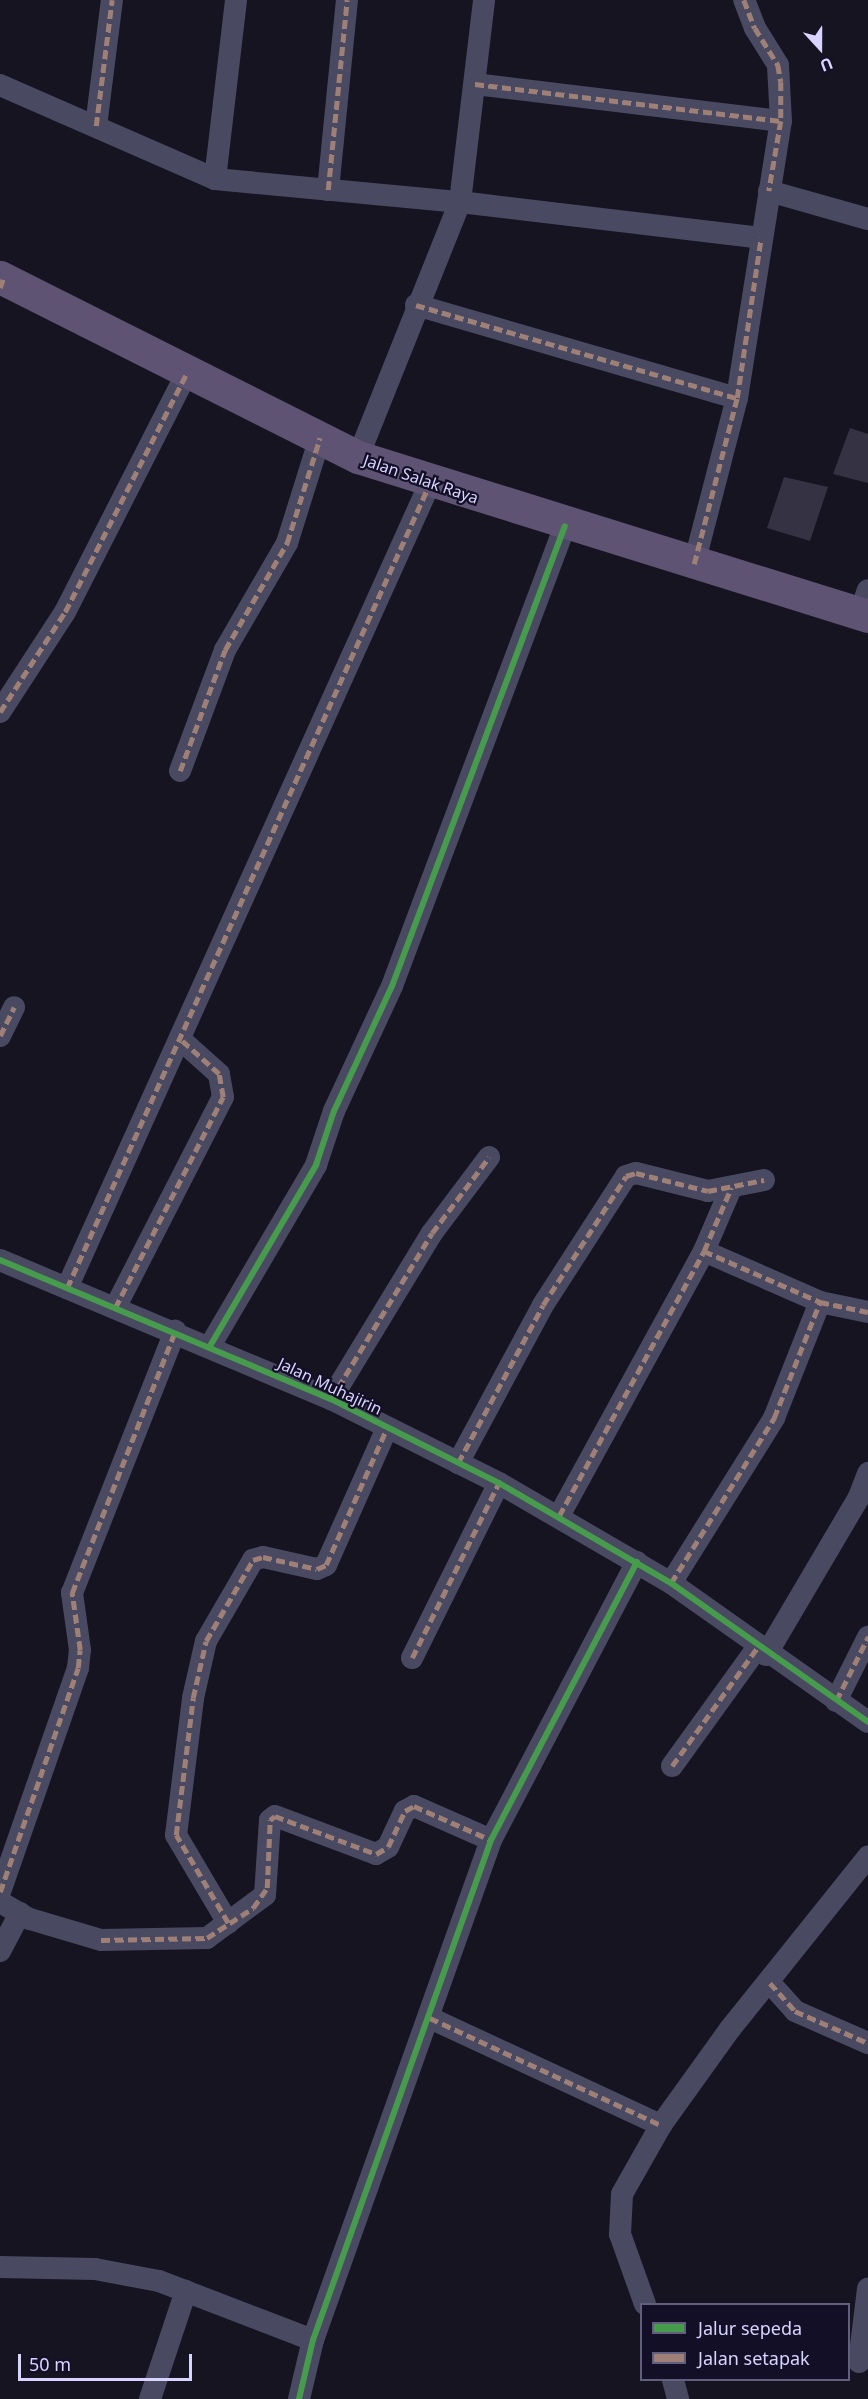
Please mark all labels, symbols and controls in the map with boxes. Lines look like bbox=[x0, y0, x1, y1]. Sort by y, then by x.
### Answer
north arrow bbox=[790, 18, 850, 78]
text: U bbox=[817, 52, 836, 77]
street label: Jalan Salak Raya bbox=[361, 450, 481, 508]
street label: Jalan Muhajirin bbox=[275, 1353, 385, 1419]
legend bbox=[640, 2303, 850, 2381]
text: Jalur sepeda bbox=[698, 2316, 802, 2340]
scale bar bbox=[21, 2342, 195, 2380]
text: Jalan setapak bbox=[698, 2346, 810, 2370]
text: 50 m bbox=[29, 2352, 71, 2376]

